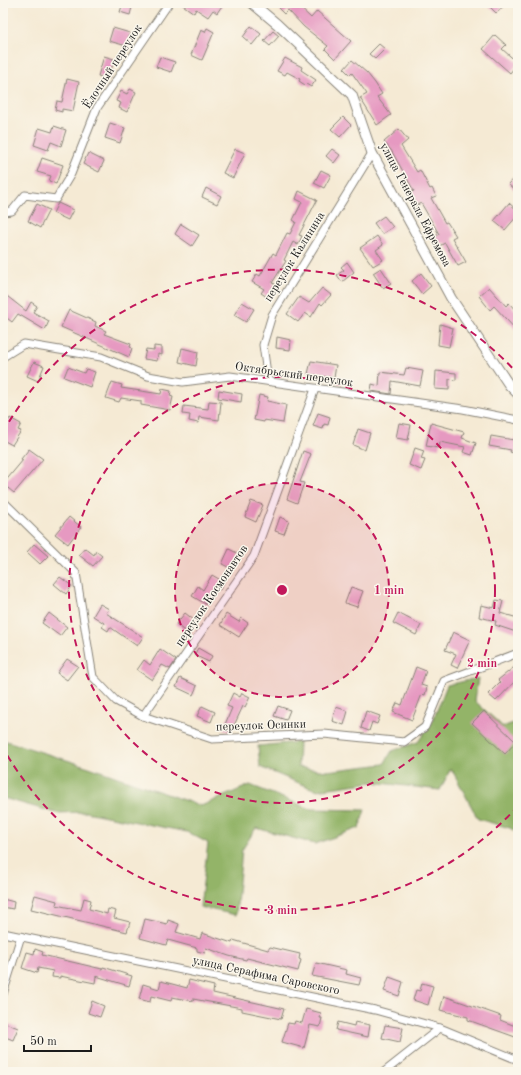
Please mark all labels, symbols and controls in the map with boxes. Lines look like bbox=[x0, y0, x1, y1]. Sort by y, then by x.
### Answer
street label: Ёлочный переулок bbox=[78, 20, 145, 111]
street label: улица Генерала Ефремова bbox=[377, 141, 453, 269]
street label: переулок Калинина bbox=[262, 210, 328, 304]
street label: Октябрьский переулок bbox=[234, 361, 354, 389]
street label: переулок Космонавтов bbox=[174, 543, 250, 649]
centre of rings bbox=[275, 583, 289, 597]
text: 1 min bbox=[374, 585, 404, 597]
text: 2 min bbox=[467, 658, 497, 670]
street label: переулок Осинки bbox=[216, 718, 306, 734]
text: 3 min bbox=[267, 905, 297, 917]
street label: улица Серафима Саровского bbox=[191, 955, 341, 997]
scale bar bbox=[24, 1027, 91, 1053]
text: 50 m bbox=[30, 1035, 57, 1048]

